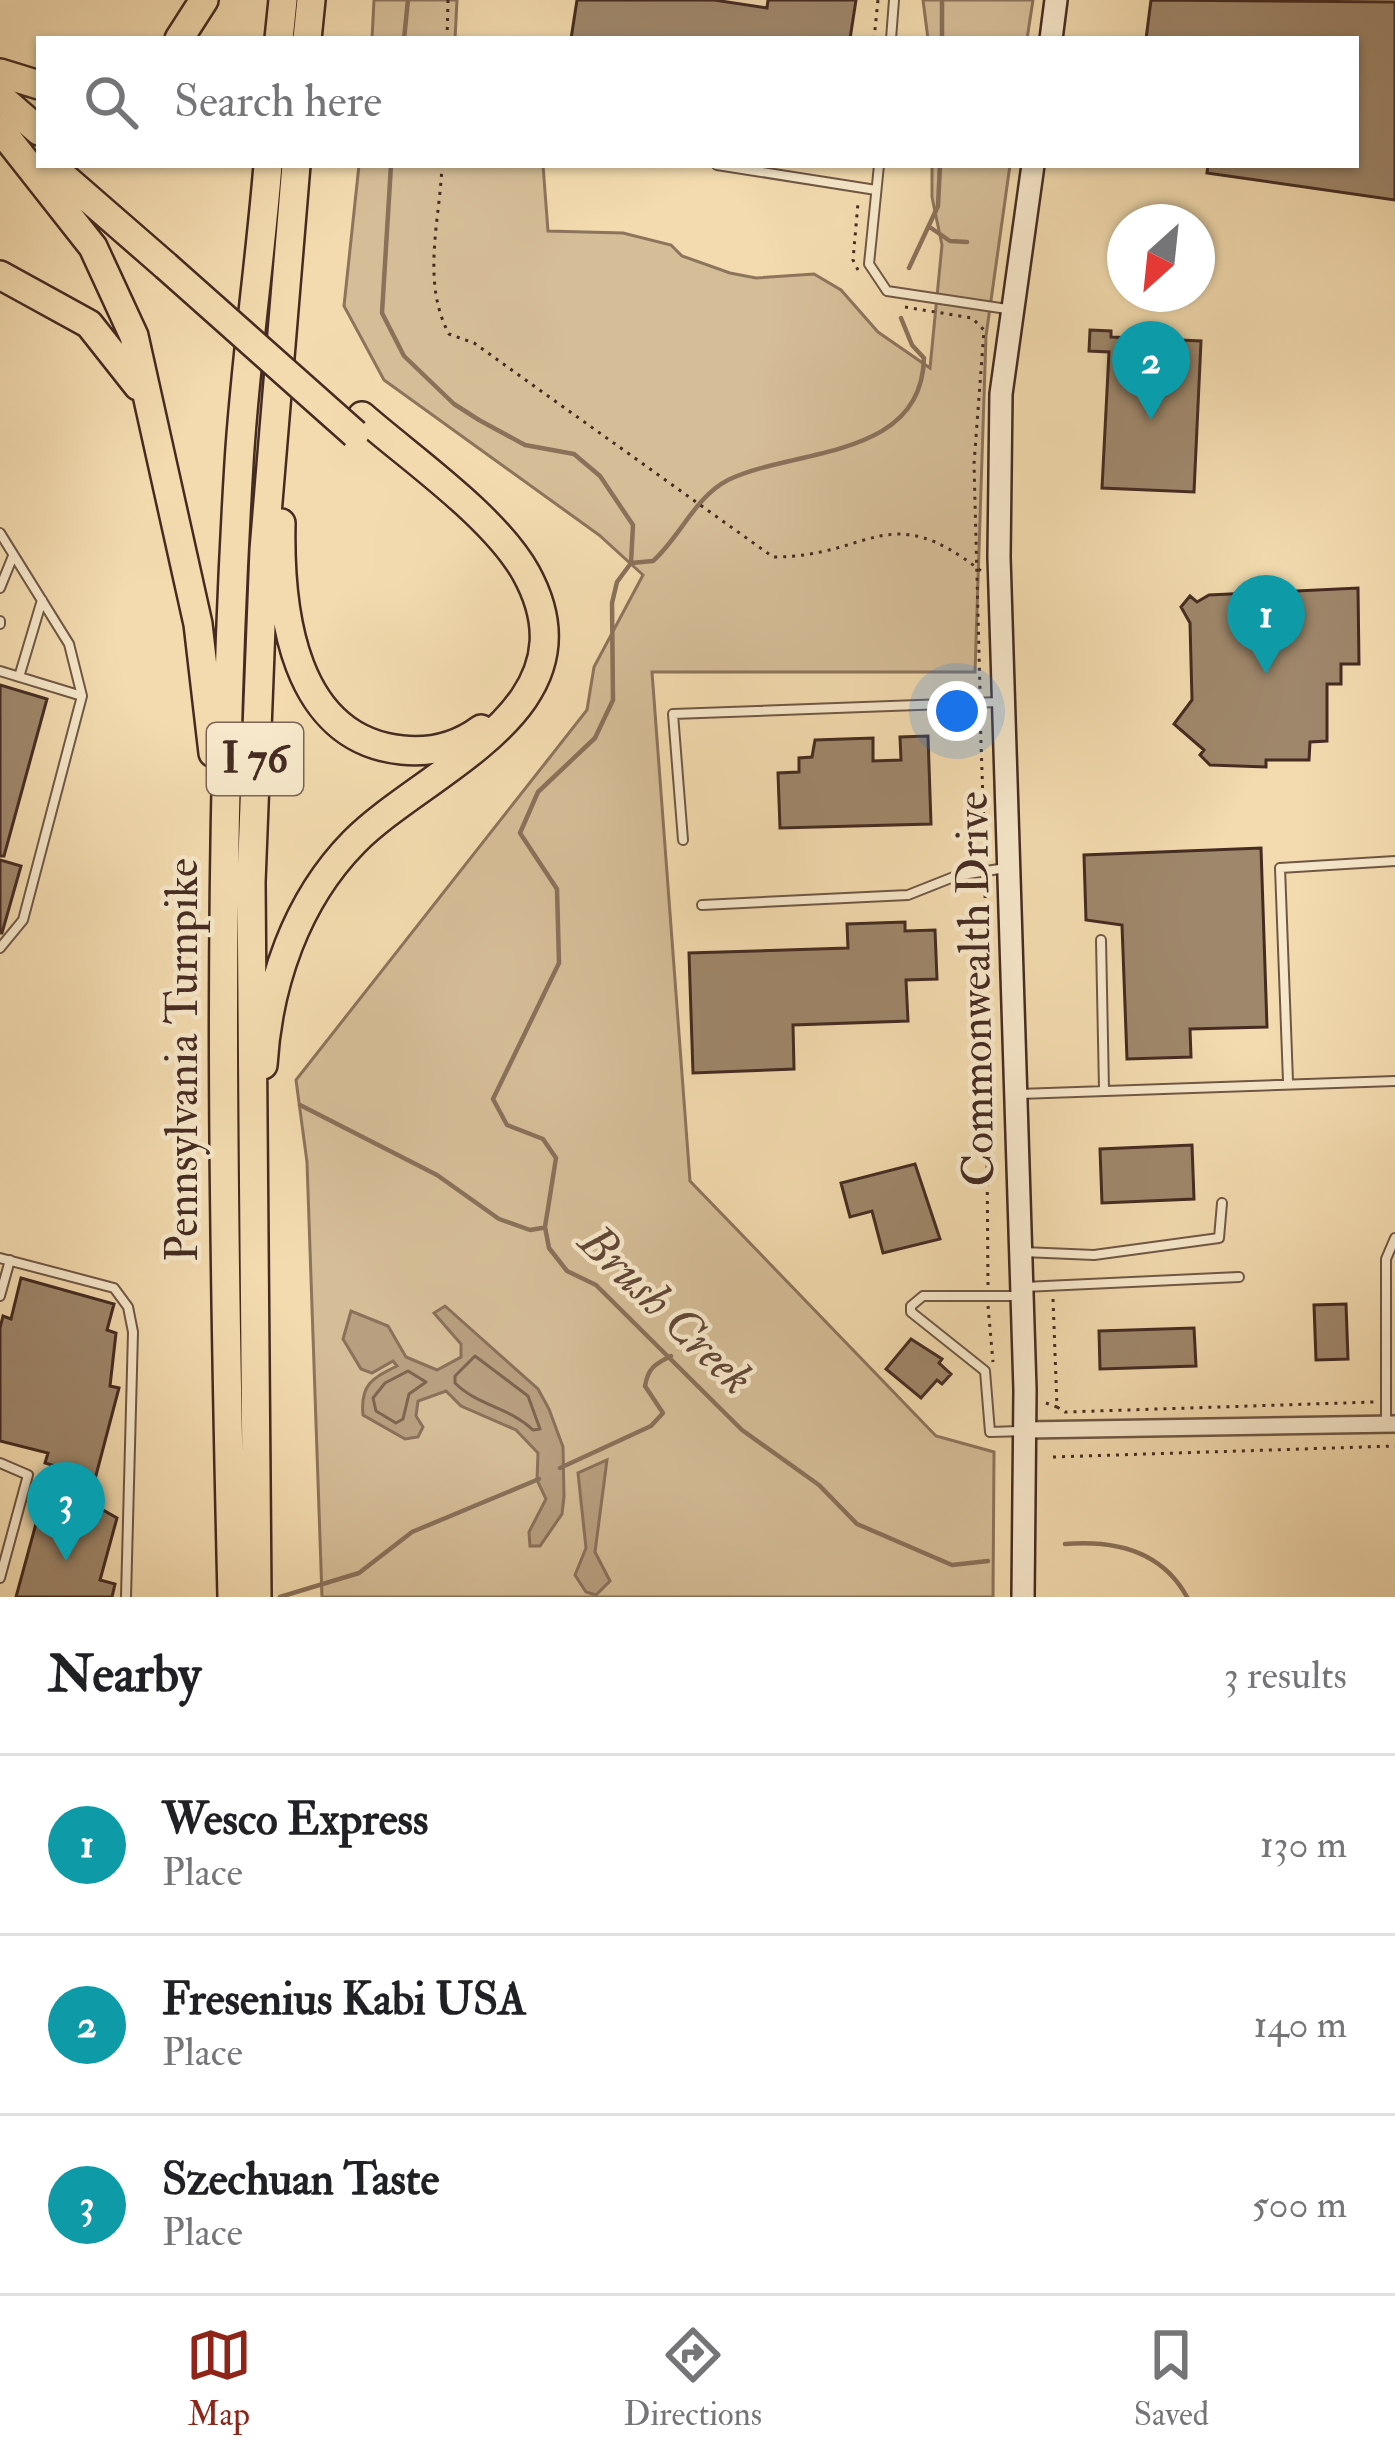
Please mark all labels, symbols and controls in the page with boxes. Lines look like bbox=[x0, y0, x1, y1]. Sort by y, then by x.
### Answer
search box bbox=[36, 36, 1359, 168]
icon: search bbox=[78, 69, 144, 135]
text: Search here bbox=[174, 74, 382, 130]
north arrow bbox=[1107, 204, 1215, 312]
pin: 2 bbox=[1112, 321, 1190, 420]
pin: 1 bbox=[1227, 575, 1305, 674]
your location bbox=[927, 681, 987, 741]
road number: I 76 bbox=[207, 723, 303, 795]
street label: Commonwealth Drive bbox=[945, 791, 1007, 1187]
street label: Pennsylvania Turnpike bbox=[155, 858, 211, 1262]
water label: Brush Creek bbox=[565, 1211, 766, 1408]
pin: 3 bbox=[27, 1462, 105, 1561]
text: Nearby bbox=[48, 1643, 201, 1707]
text: 3 results bbox=[1224, 1651, 1347, 1700]
text: Wesco Express bbox=[162, 1792, 428, 1848]
text: 1 bbox=[80, 1820, 94, 1869]
text: 130 m bbox=[1260, 1820, 1347, 1869]
text: Place bbox=[162, 1848, 243, 1897]
text: Fresenius Kabi USA bbox=[162, 1972, 527, 2028]
text: 2 bbox=[77, 2000, 97, 2049]
text: 140 m bbox=[1254, 2000, 1347, 2049]
text: Place bbox=[162, 2028, 243, 2077]
text: Szechuan Taste bbox=[162, 2152, 439, 2208]
text: 3 bbox=[80, 2180, 94, 2229]
text: 500 m bbox=[1252, 2180, 1347, 2229]
text: Place bbox=[162, 2208, 243, 2257]
tab: Map bbox=[186, 2322, 252, 2435]
tab: Directions bbox=[624, 2322, 762, 2435]
tab: Saved bbox=[1134, 2322, 1209, 2435]

